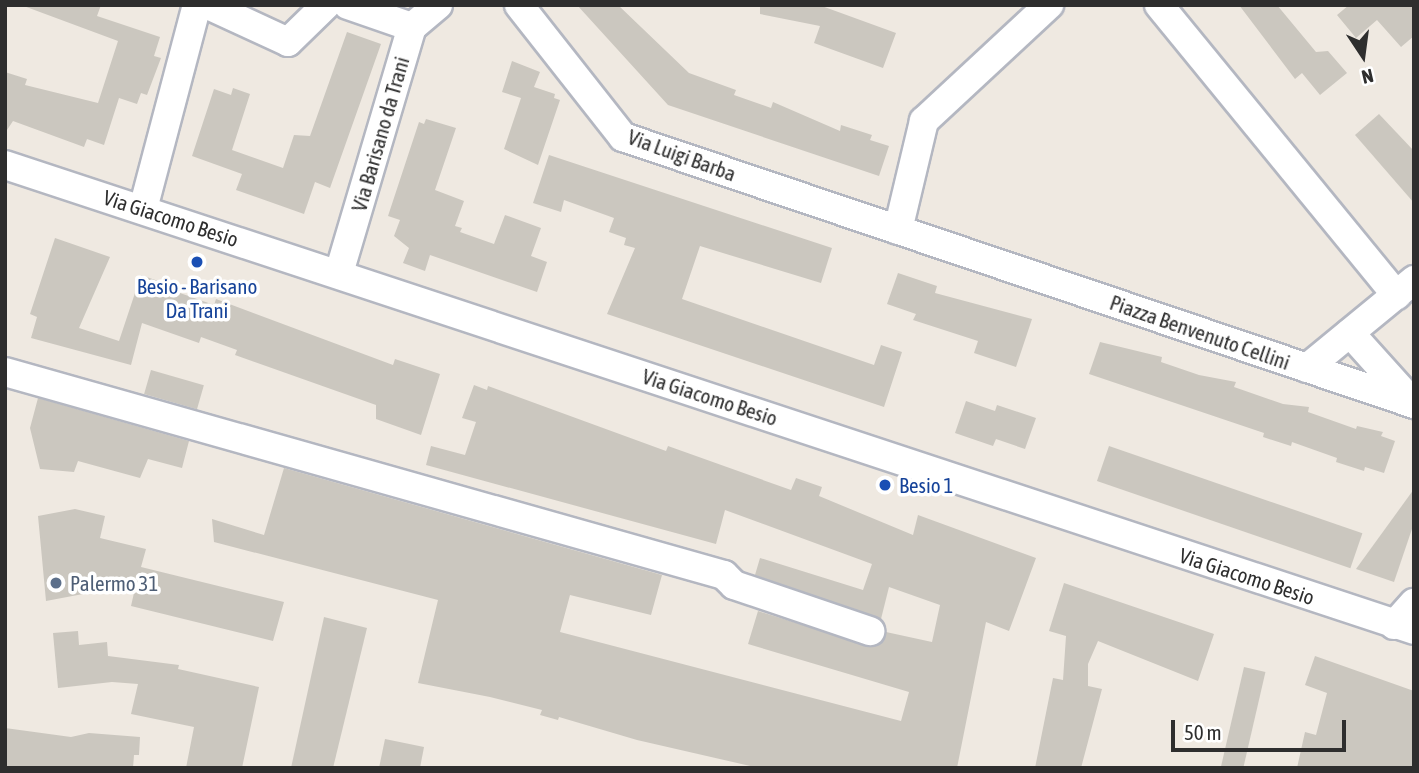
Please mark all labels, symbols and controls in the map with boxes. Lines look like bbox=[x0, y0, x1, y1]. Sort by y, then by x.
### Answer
north arrow bbox=[1328, 21, 1398, 91]
street label: Via Barisano da Trani bbox=[346, 54, 414, 214]
text: N bbox=[1360, 64, 1376, 88]
street label: Via Luigi Barba bbox=[624, 124, 740, 186]
street label: Via Giacomo Besio bbox=[100, 184, 242, 252]
marker: Besio - Barisano Da Trani bbox=[189, 254, 205, 270]
place label: Besio - Barisano Da Trani bbox=[137, 273, 257, 323]
street label: Piazza Benvenuto Cellini bbox=[1107, 289, 1293, 375]
street label: Via Giacomo Besio bbox=[639, 363, 781, 431]
place label: Besio 1 bbox=[899, 472, 953, 498]
marker: Besio 1 bbox=[877, 477, 893, 493]
street label: Via Giacomo Besio bbox=[1176, 542, 1318, 610]
place label: Palermo 31 bbox=[70, 570, 158, 596]
marker: Palermo 31 bbox=[48, 575, 64, 591]
scale bar bbox=[1174, 706, 1349, 750]
text: 50 m bbox=[1184, 720, 1222, 744]

